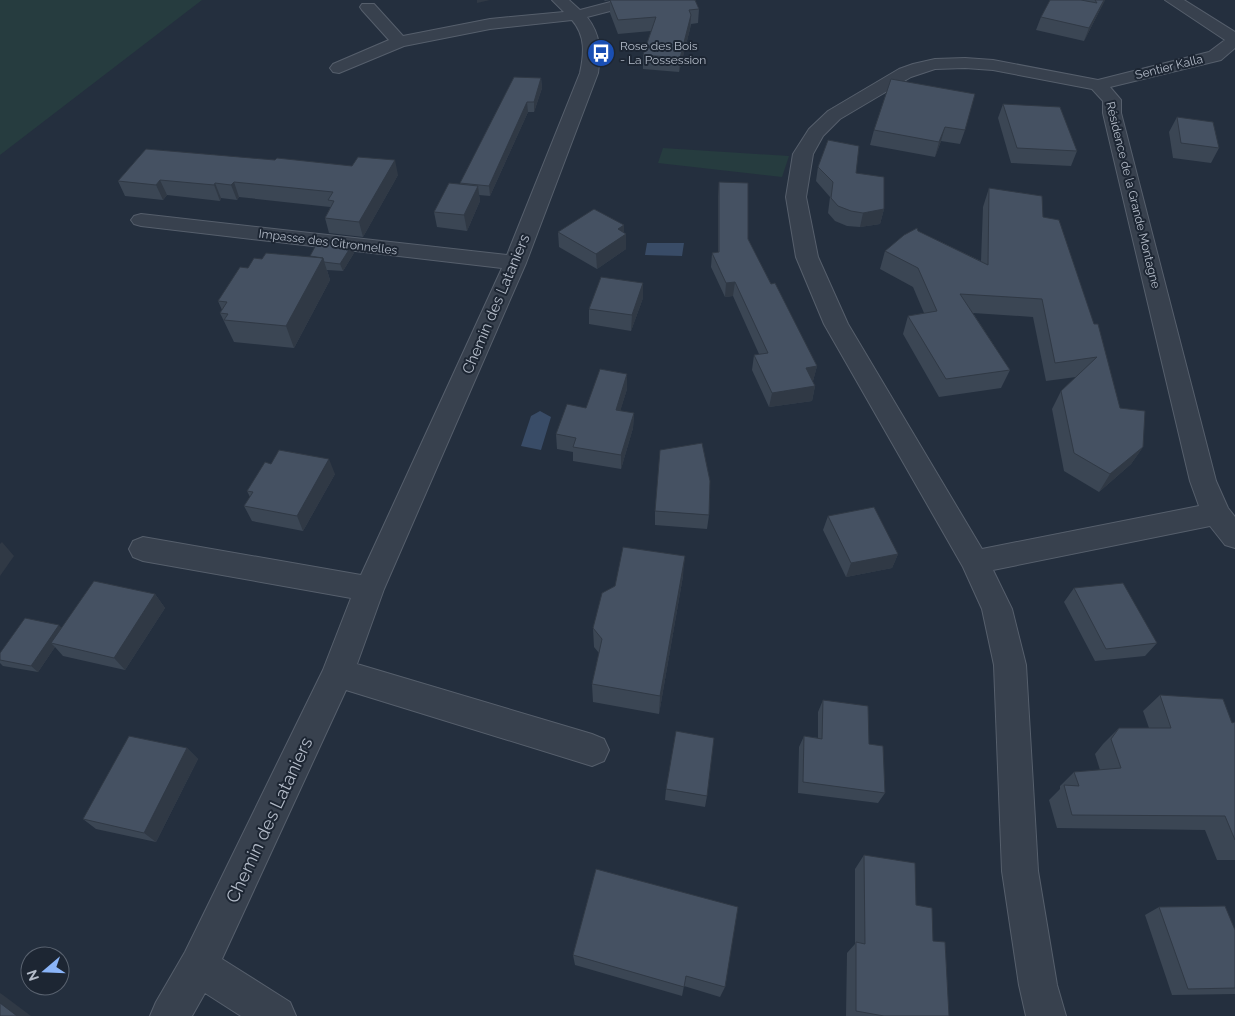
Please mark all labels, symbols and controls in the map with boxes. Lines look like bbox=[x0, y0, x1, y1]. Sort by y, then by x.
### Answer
bus stop icon: Rose des Bois - La Possession bbox=[586, 38, 616, 68]
place label: Rose des Bois - La Possession bbox=[620, 39, 706, 67]
street label: Sentier Kalla bbox=[1134, 52, 1204, 82]
street label: Résidence de la Grande Montagne bbox=[1103, 100, 1163, 290]
street label: Impasse des Citronnelles bbox=[258, 227, 398, 257]
street label: Chemin des Lataniers bbox=[458, 231, 534, 377]
street label: Chemin des Lataniers bbox=[221, 734, 317, 906]
north arrow bbox=[20, 946, 70, 996]
text: N bbox=[23, 968, 42, 983]

